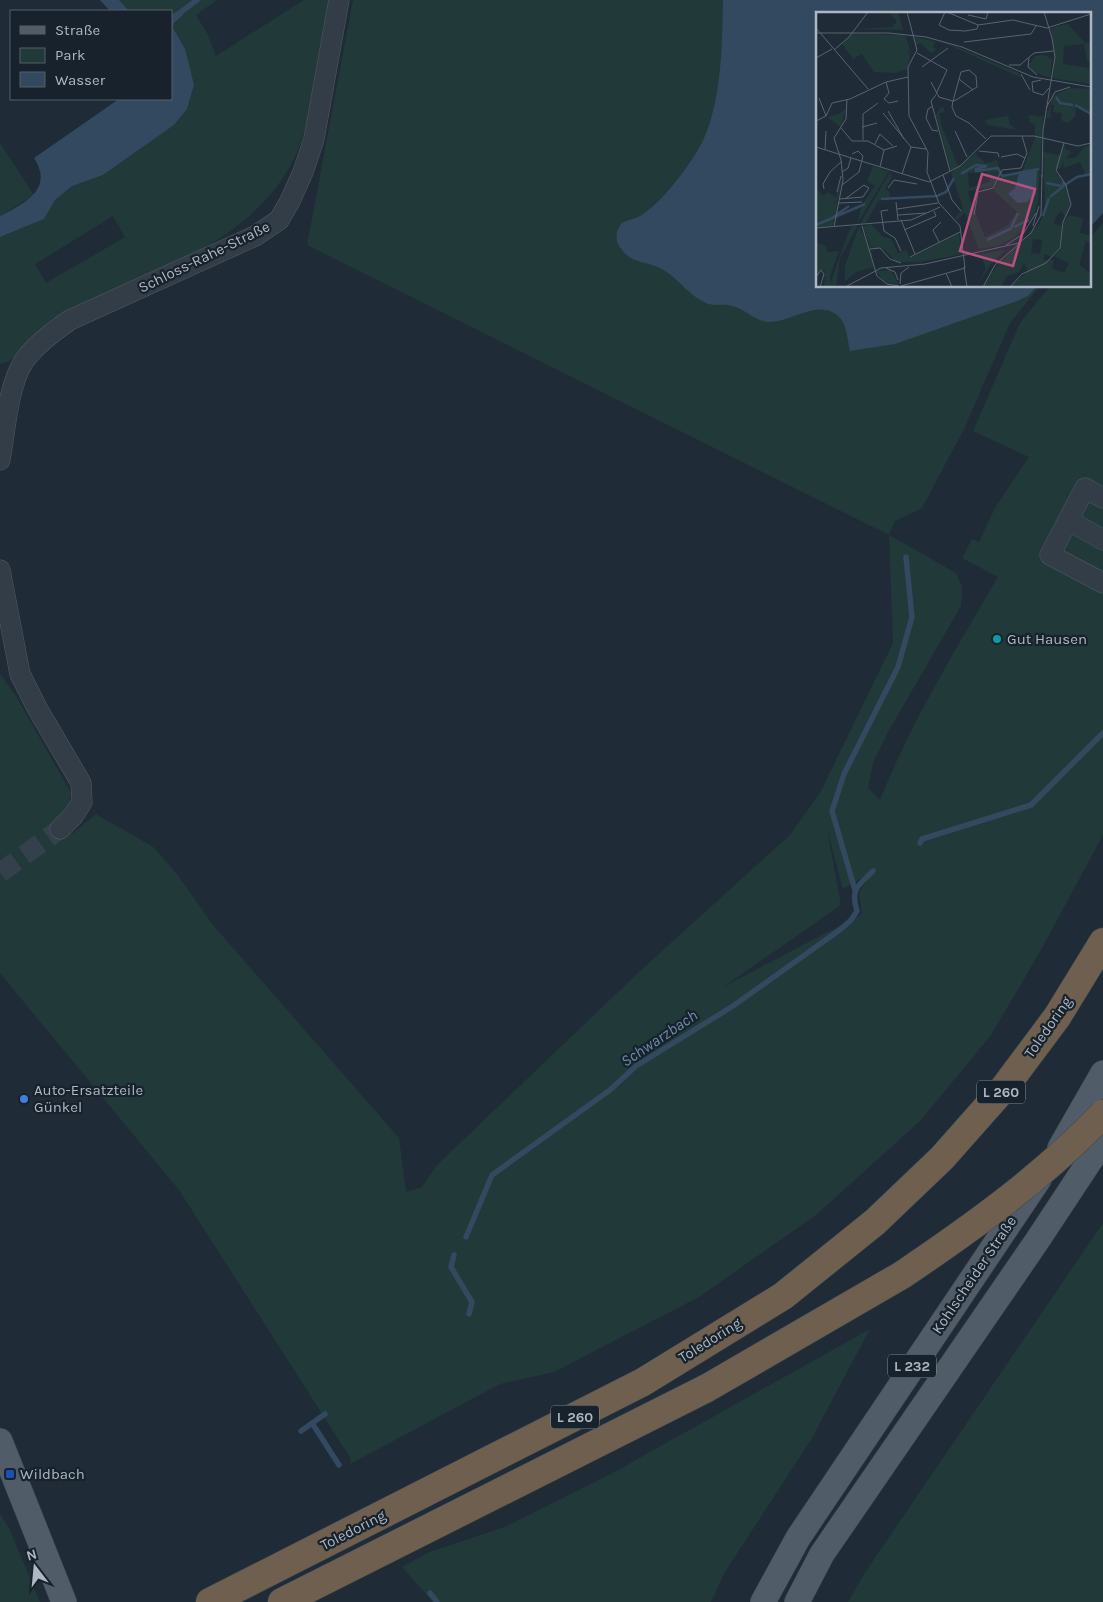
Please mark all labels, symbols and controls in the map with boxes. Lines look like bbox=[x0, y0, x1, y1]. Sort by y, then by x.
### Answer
legend bbox=[10, 10, 172, 100]
inset map bbox=[816, 12, 1090, 288]
text: Straße bbox=[55, 21, 100, 39]
text: Park bbox=[55, 46, 85, 64]
text: Wasser bbox=[55, 71, 106, 89]
street label: Schloss-Rahe-Straße bbox=[135, 217, 273, 297]
place label: Gut Hausen bbox=[1007, 630, 1087, 648]
marker: Gut Hausen bbox=[991, 633, 1003, 645]
street label: Toledoring bbox=[1020, 992, 1076, 1061]
water label: Schwarzbach bbox=[617, 1005, 701, 1071]
road number: L 260 bbox=[977, 1080, 1025, 1104]
place label: Auto-Ersatzteile Günkel bbox=[34, 1081, 143, 1116]
marker: Auto-Ersatzteile Günkel bbox=[18, 1093, 30, 1105]
street label: Kohlscheider Straße bbox=[928, 1213, 1020, 1337]
street label: Toledoring bbox=[675, 1313, 745, 1366]
road number: L 232 bbox=[888, 1354, 936, 1378]
road number: L 260 bbox=[551, 1405, 599, 1428]
place label: Wildbach bbox=[20, 1465, 85, 1483]
marker: Wildbach bbox=[4, 1468, 16, 1480]
street label: Toledoring bbox=[317, 1506, 389, 1554]
north arrow bbox=[10, 1542, 60, 1592]
text: N bbox=[24, 1545, 39, 1565]

